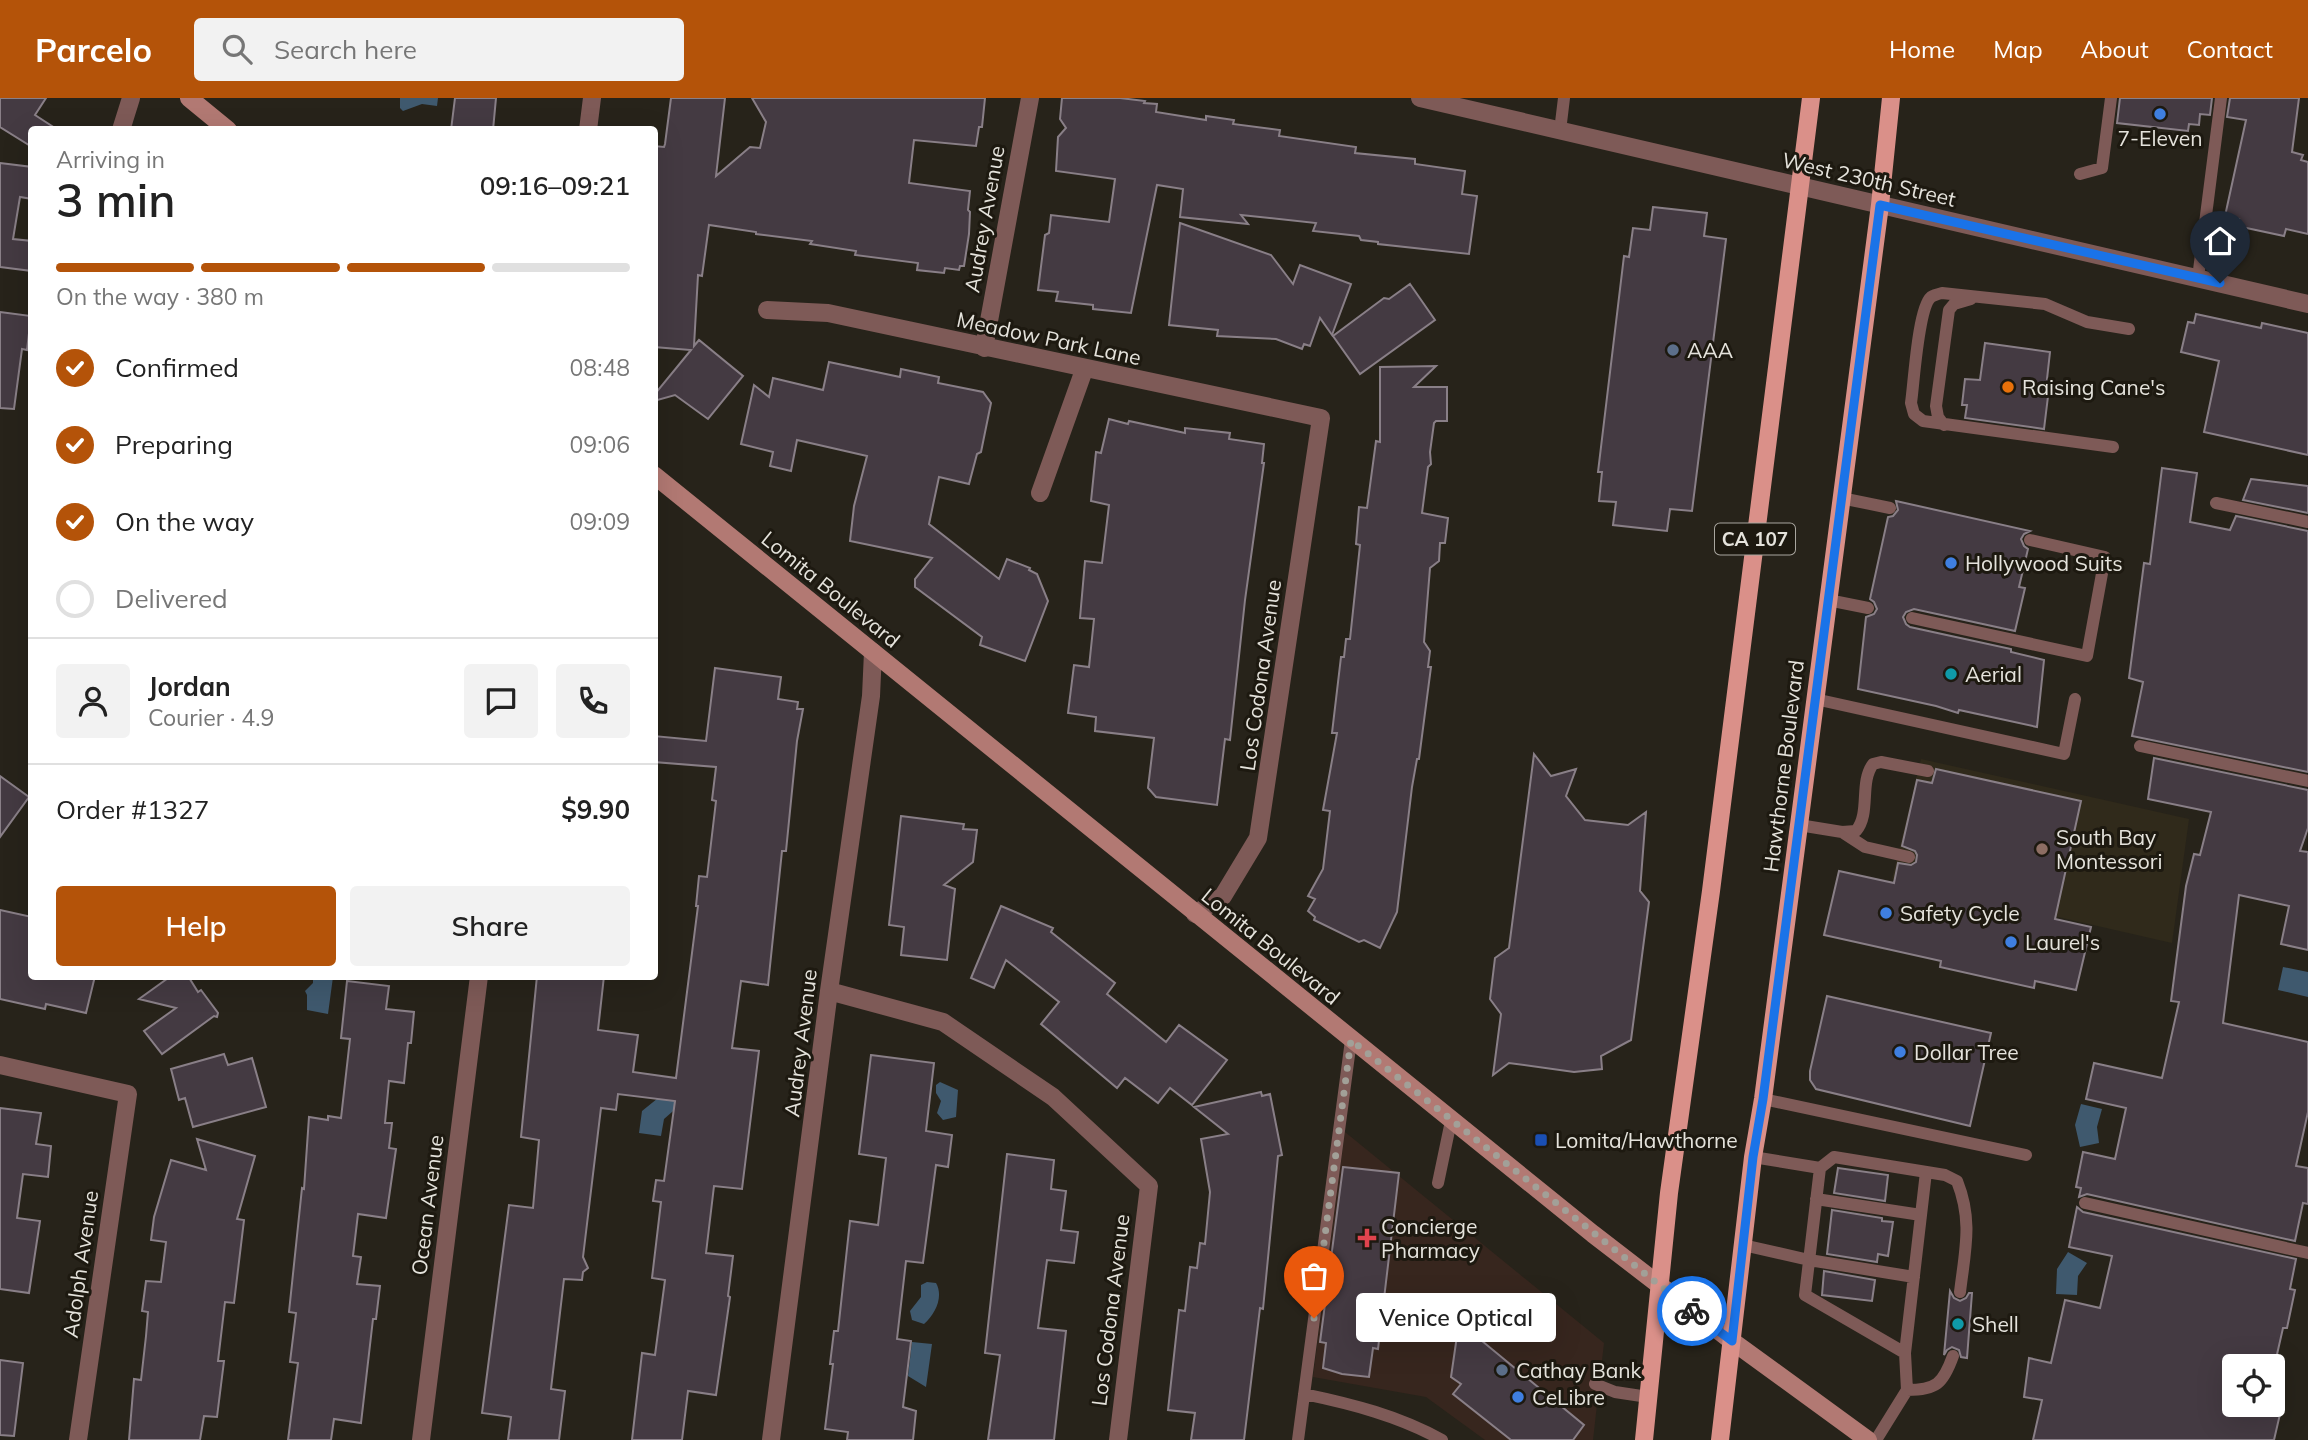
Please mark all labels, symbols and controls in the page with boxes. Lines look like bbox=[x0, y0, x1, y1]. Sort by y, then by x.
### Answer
search box bbox=[194, 18, 684, 81]
text: Parcelo bbox=[35, 29, 152, 70]
icon: search bbox=[218, 30, 256, 68]
text: Search here bbox=[274, 33, 417, 66]
text: Home bbox=[1889, 34, 1955, 64]
text: Map bbox=[1993, 34, 2043, 64]
text: About bbox=[2081, 34, 2149, 64]
text: Contact bbox=[2187, 34, 2273, 64]
marker: 7-Eleven bbox=[2152, 106, 2168, 122]
place label: 7-Eleven bbox=[2118, 125, 2202, 151]
street label: Audrey Avenue bbox=[958, 144, 1010, 294]
text: Arriving in bbox=[56, 145, 165, 174]
street label: West 230th Street bbox=[1780, 146, 1958, 212]
text: 09:16–09:21 bbox=[480, 169, 630, 202]
text: 3 min bbox=[56, 171, 175, 229]
pin bbox=[2190, 211, 2250, 283]
icon: home bbox=[2201, 222, 2239, 260]
text: On the way · 380 m bbox=[56, 282, 264, 311]
street label: Meadow Park Lane bbox=[955, 306, 1143, 370]
place label: AAA bbox=[1687, 337, 1734, 363]
marker: AAA bbox=[1665, 342, 1681, 358]
icon: check bbox=[56, 349, 94, 387]
text: Confirmed bbox=[115, 351, 239, 384]
text: 08:48 bbox=[570, 353, 630, 382]
place label: Raising Cane's bbox=[2022, 374, 2165, 400]
marker: Raising Cane's bbox=[2000, 379, 2016, 395]
icon: check bbox=[56, 426, 94, 464]
text: Preparing bbox=[115, 428, 233, 461]
text: 09:06 bbox=[570, 430, 630, 459]
icon: check bbox=[56, 503, 94, 541]
text: On the way bbox=[115, 505, 254, 538]
text: 09:09 bbox=[570, 507, 630, 536]
road number: CA 107 bbox=[1715, 524, 1795, 554]
street label: Lomita Boulevard bbox=[757, 525, 905, 653]
place label: Hollywood Suits bbox=[1965, 550, 2123, 576]
marker: Hollywood Suits bbox=[1943, 555, 1959, 571]
street label: Los Codona Avenue bbox=[1234, 578, 1286, 772]
text: Delivered bbox=[115, 582, 228, 615]
street label: Hawthorne Boulevard bbox=[1757, 658, 1809, 874]
place label: Aerial bbox=[1965, 661, 2022, 687]
button: person bbox=[56, 664, 130, 738]
button: chat bbox=[464, 664, 538, 738]
button: phone bbox=[556, 664, 630, 738]
marker: Aerial bbox=[1943, 666, 1959, 682]
text: Jordan bbox=[148, 670, 231, 703]
text: Courier · 4.9 bbox=[148, 703, 274, 732]
text: Order #1327 bbox=[56, 793, 209, 826]
text: $9.90 bbox=[561, 793, 630, 826]
place label: South Bay Montessori bbox=[2056, 824, 2162, 874]
marker: South Bay Montessori bbox=[2034, 841, 2050, 857]
street label: Lomita Boulevard bbox=[1197, 882, 1345, 1010]
button: Help bbox=[56, 886, 336, 966]
button: Share bbox=[350, 886, 630, 966]
place label: Safety Cycle bbox=[1900, 900, 2020, 926]
marker: Safety Cycle bbox=[1878, 905, 1894, 921]
place label: Laurel's bbox=[2025, 929, 2100, 955]
marker: Laurel's bbox=[2003, 934, 2019, 950]
street label: Audrey Avenue bbox=[778, 968, 822, 1118]
place label: Dollar Tree bbox=[1914, 1039, 2019, 1065]
marker: Dollar Tree bbox=[1892, 1044, 1908, 1060]
place label: Lomita/Hawthorne bbox=[1555, 1127, 1738, 1153]
marker: Lomita/Hawthorne bbox=[1533, 1132, 1549, 1148]
street label: Ocean Avenue bbox=[405, 1133, 449, 1277]
street label: Adolph Avenue bbox=[57, 1189, 103, 1339]
street label: Los Codona Avenue bbox=[1085, 1213, 1135, 1407]
place label: Concierge Pharmacy bbox=[1381, 1213, 1480, 1263]
marker: Concierge Pharmacy bbox=[1359, 1230, 1375, 1246]
pin bbox=[1284, 1246, 1344, 1318]
icon: bag bbox=[1295, 1257, 1333, 1295]
courier bbox=[1657, 1276, 1727, 1346]
icon: bike bbox=[1673, 1292, 1711, 1330]
callout: Venice Optical bbox=[1356, 1294, 1556, 1342]
text: Venice Optical bbox=[1379, 1303, 1533, 1332]
place label: Shell bbox=[1972, 1311, 2019, 1337]
marker: Shell bbox=[1950, 1316, 1966, 1332]
map controls bbox=[2222, 1354, 2285, 1417]
button: locate bbox=[2222, 1354, 2285, 1417]
place label: Cathay Bank bbox=[1516, 1357, 1642, 1383]
marker: Cathay Bank bbox=[1494, 1362, 1510, 1378]
place label: CeLibre bbox=[1532, 1384, 1605, 1410]
marker: CeLibre bbox=[1510, 1389, 1526, 1405]

